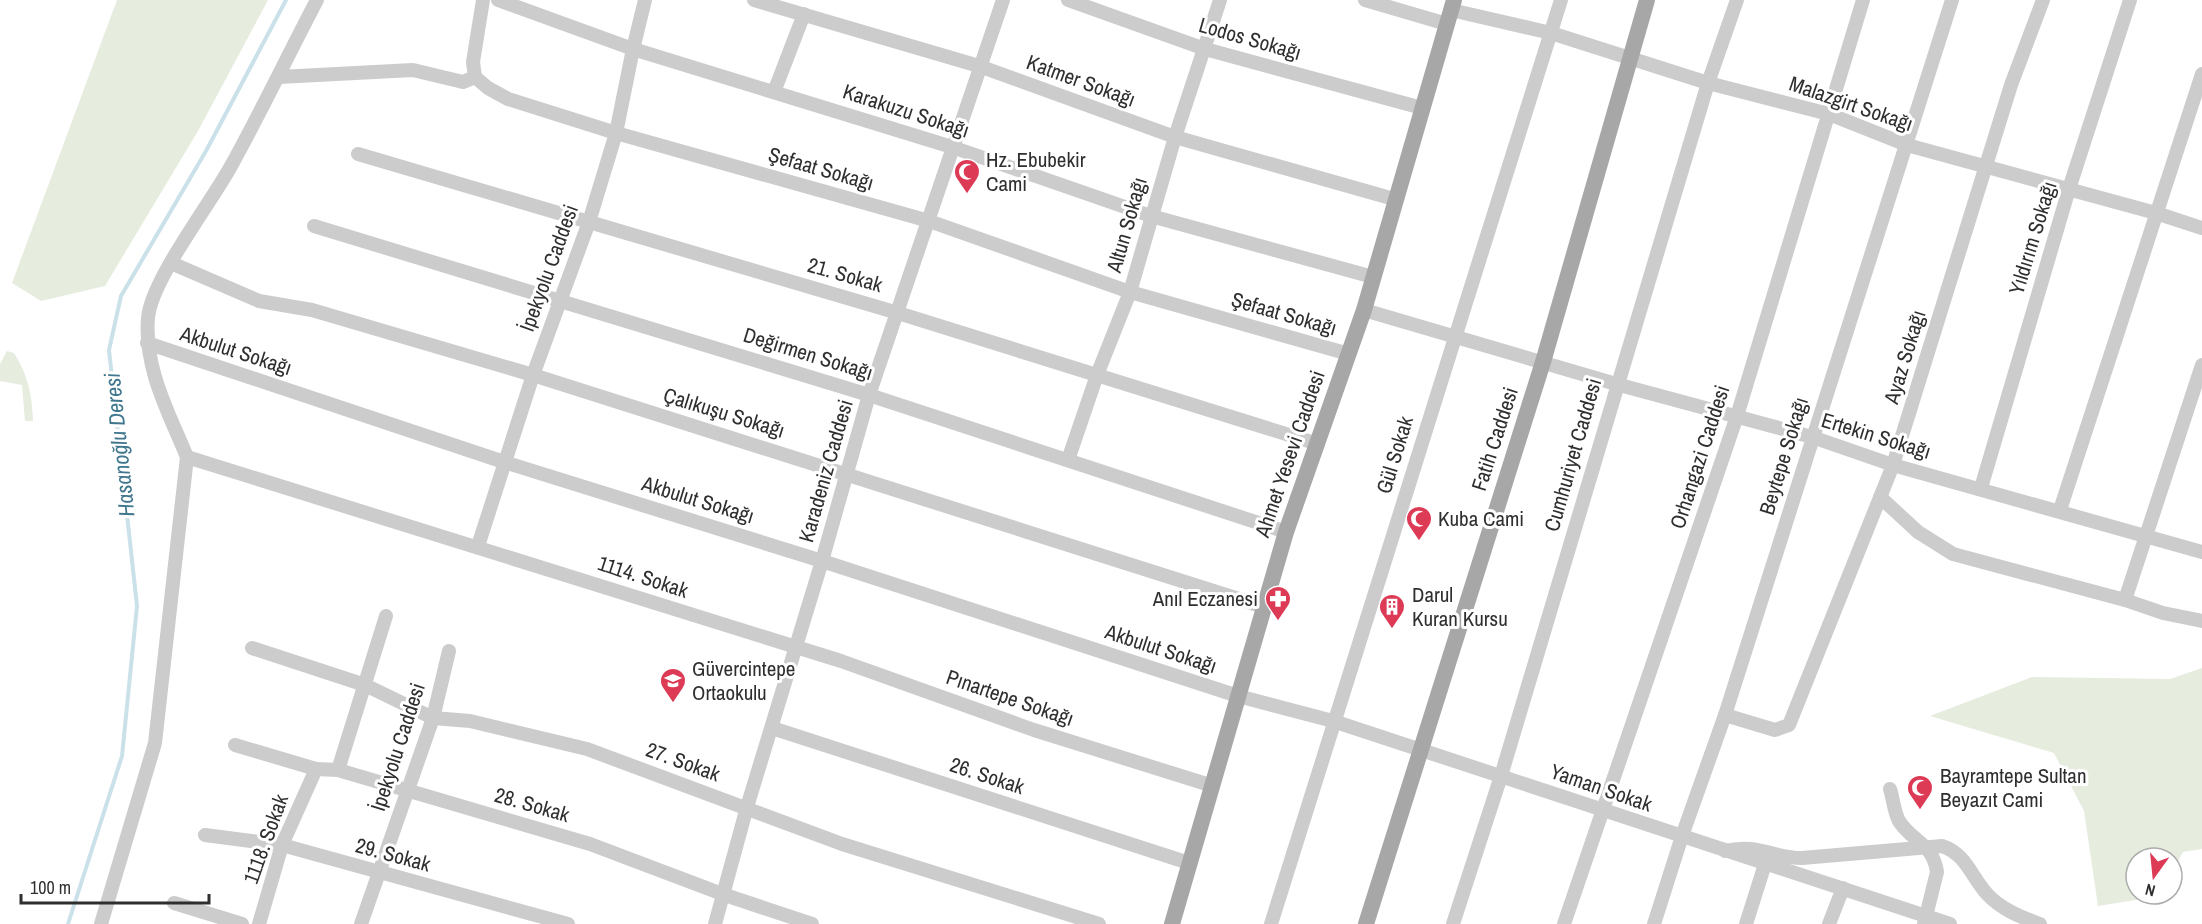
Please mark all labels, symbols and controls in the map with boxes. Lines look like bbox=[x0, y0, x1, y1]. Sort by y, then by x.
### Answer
street label: Lodos Sokağı bbox=[1196, 10, 1305, 67]
street label: Katmer Sokağı bbox=[1023, 47, 1140, 114]
street label: Malazgirt Sokağı bbox=[1785, 69, 1917, 138]
street label: Karakuzu Sokağı bbox=[839, 76, 973, 145]
street label: Şefaat Sokağı bbox=[765, 140, 877, 197]
place label: Hz. Ebubekir Cami bbox=[986, 145, 1086, 198]
mosque icon: Hz. Ebubekir Cami bbox=[952, 157, 982, 195]
street label: Altun Sokağı bbox=[1099, 174, 1154, 277]
street label: Yıldırım Sokağı bbox=[2002, 178, 2064, 298]
street label: İpekyolu Caddesi bbox=[512, 200, 585, 335]
street label: 21. Sokak bbox=[804, 250, 886, 299]
street label: Şefaat Sokağı bbox=[1228, 285, 1340, 342]
street label: Ayaz Sokağı bbox=[1876, 307, 1932, 408]
street label: Akbulut Sokağı bbox=[176, 319, 296, 382]
street label: Değirmen Sokağı bbox=[740, 320, 876, 387]
street label: Ahmet Yesevi Caddesi bbox=[1247, 367, 1332, 542]
water label: Hasanoğlu Deresi bbox=[97, 372, 141, 518]
street label: Cumhuriyet Caddesi bbox=[1537, 375, 1608, 535]
street label: Çalıkuşu Sokağı bbox=[660, 380, 788, 445]
street label: Orhangazi Caddesi bbox=[1663, 381, 1736, 532]
street label: Fatih Caddesi bbox=[1464, 383, 1525, 494]
street label: Beytepe Sokağı bbox=[1752, 393, 1815, 518]
street label: Karadeniz Caddesi bbox=[791, 396, 860, 546]
street label: Ertekin Sokağı bbox=[1818, 405, 1934, 466]
street label: Gül Sokak bbox=[1369, 412, 1420, 497]
street label: Akbulut Sokağı bbox=[638, 468, 758, 530]
mosque icon: Kuba Cami bbox=[1404, 504, 1434, 542]
place label: Kuba Cami bbox=[1438, 504, 1524, 533]
street label: 1114. Sokak bbox=[594, 548, 692, 605]
place label: Darul Kuran Kursu bbox=[1412, 580, 1508, 633]
place label: Anıl Eczanesi bbox=[1152, 584, 1258, 613]
pharmacy icon: Anıl Eczanesi bbox=[1263, 584, 1293, 622]
building icon: Darul Kuran Kursu bbox=[1377, 592, 1407, 630]
street label: Akbulut Sokağı bbox=[1101, 617, 1221, 680]
place label: Güvercintepe Ortaokulu bbox=[692, 654, 795, 707]
street label: Pınartepe Sokağı bbox=[943, 662, 1078, 733]
school or university icon: Güvercintepe Ortaokulu bbox=[658, 666, 688, 704]
street label: İpekyolu Caddesi bbox=[363, 679, 432, 815]
street label: 27. Sokak bbox=[642, 735, 724, 788]
street label: 26. Sokak bbox=[946, 750, 1028, 801]
street label: Yaman Sokak bbox=[1546, 757, 1656, 819]
place label: Bayramtepe Sultan Beyazıt Cami bbox=[1940, 761, 2086, 814]
mosque icon: Bayramtepe Sultan Beyazıt Cami bbox=[1905, 773, 1935, 811]
street label: 28. Sokak bbox=[491, 780, 573, 829]
street label: 1118. Sokak bbox=[236, 790, 295, 888]
street label: 29. Sokak bbox=[352, 831, 434, 879]
north arrow bbox=[2124, 846, 2184, 906]
scale bar bbox=[21, 867, 208, 905]
text: 100 m bbox=[30, 875, 71, 900]
text: N bbox=[2143, 879, 2158, 902]

